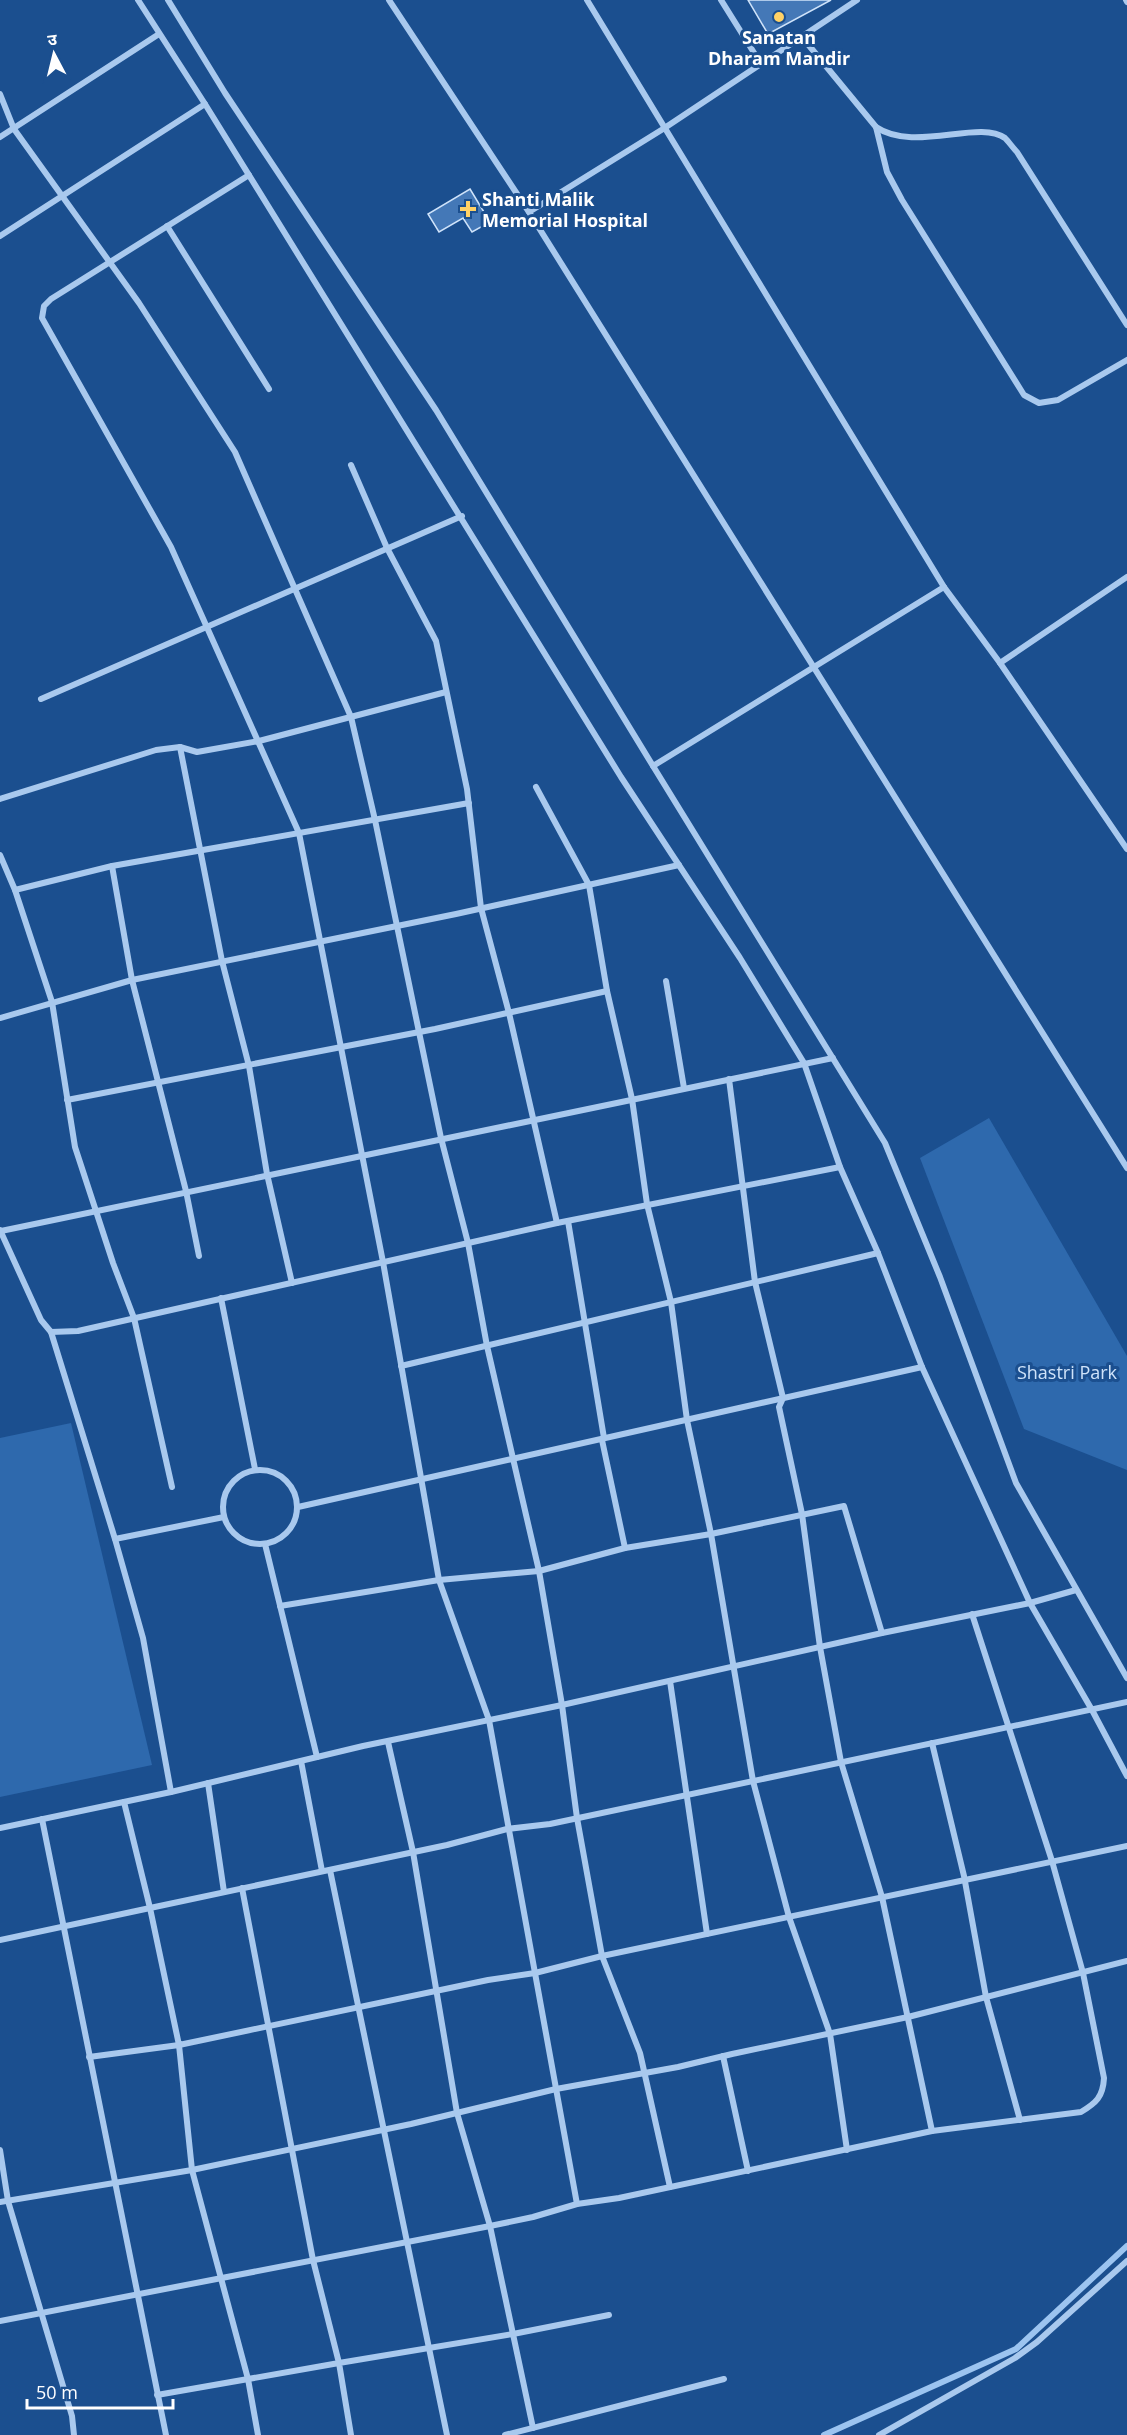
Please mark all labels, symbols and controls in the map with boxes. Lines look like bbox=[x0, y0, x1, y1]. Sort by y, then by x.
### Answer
marker: Sanatan Dharam Mandir bbox=[772, 10, 786, 24]
north arrow bbox=[24, 24, 84, 84]
place label: Sanatan Dharam Mandir bbox=[708, 25, 850, 70]
text: उ bbox=[46, 28, 59, 51]
place label: Shanti Malik Memorial Hospital bbox=[482, 187, 648, 232]
marker: Shanti Malik Memorial Hospital bbox=[459, 200, 477, 218]
park label: Shastri Park bbox=[1017, 1360, 1118, 1384]
scale bar bbox=[27, 2372, 172, 2410]
text: 50 m bbox=[36, 2380, 78, 2404]

